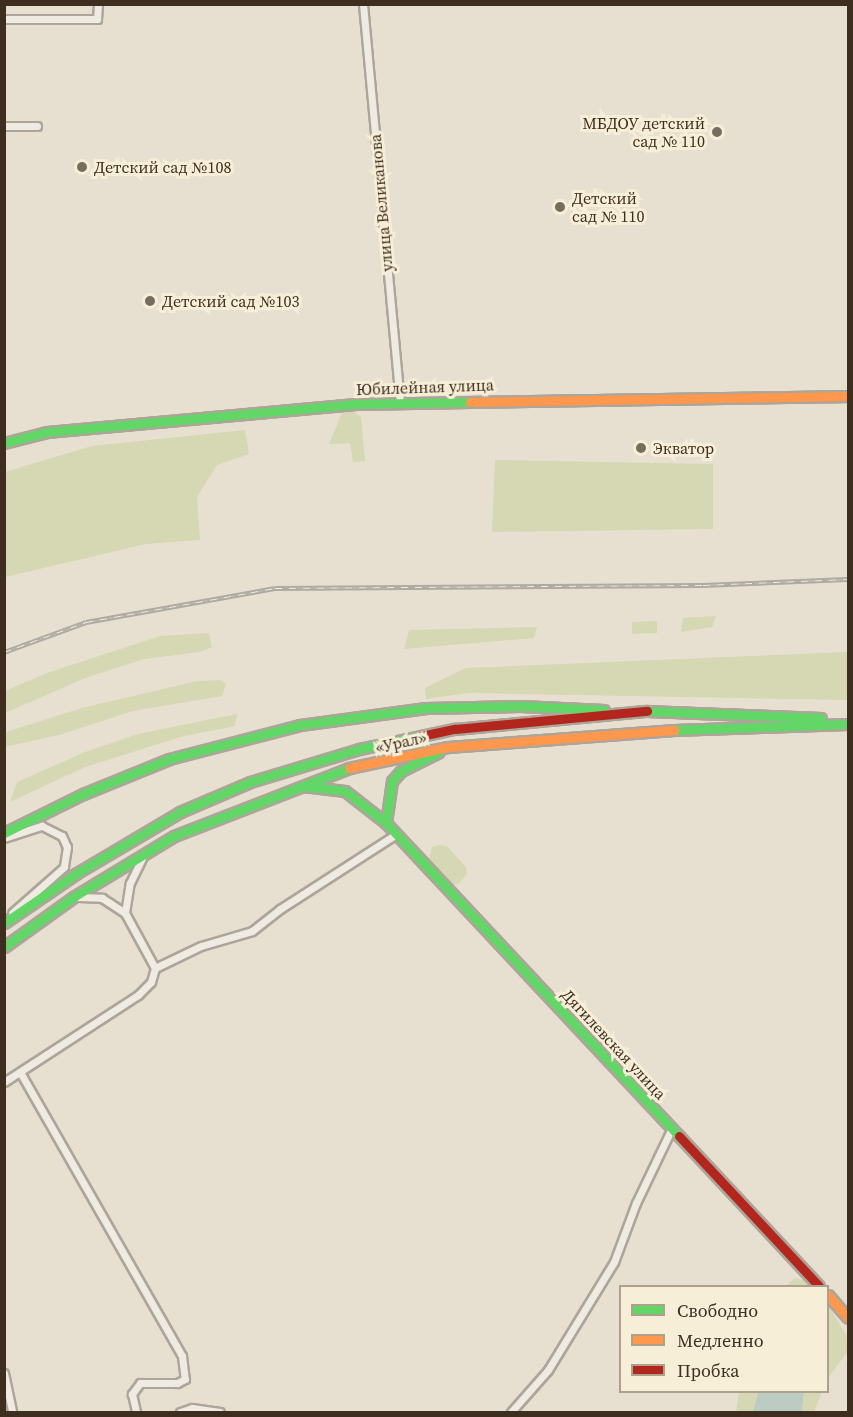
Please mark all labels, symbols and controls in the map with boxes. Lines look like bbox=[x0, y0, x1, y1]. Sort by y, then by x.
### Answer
place label: МБДОУ детский сад № 110 bbox=[582, 113, 705, 151]
marker: МБДОУ детский сад № 110 bbox=[710, 125, 724, 139]
street label: улица Великанова bbox=[365, 133, 397, 273]
place label: Детский сад №108 bbox=[94, 157, 231, 177]
marker: Детский сад №108 bbox=[75, 160, 89, 174]
place label: Детский сад № 110 bbox=[572, 188, 645, 226]
marker: Детский сад № 110 bbox=[553, 200, 567, 214]
place label: Детский сад №103 bbox=[162, 291, 299, 311]
marker: Детский сад №103 bbox=[143, 294, 157, 308]
street label: Юбилейная улица bbox=[356, 375, 494, 399]
place label: Экватор bbox=[653, 438, 714, 458]
marker: Экватор bbox=[634, 441, 648, 455]
street label: «Урал» bbox=[374, 727, 428, 757]
street label: Дягилевская улица bbox=[558, 985, 670, 1103]
legend bbox=[619, 1285, 829, 1393]
text: Свободно bbox=[677, 1298, 758, 1323]
text: Медленно bbox=[677, 1328, 764, 1353]
text: Пробка bbox=[677, 1358, 739, 1383]

